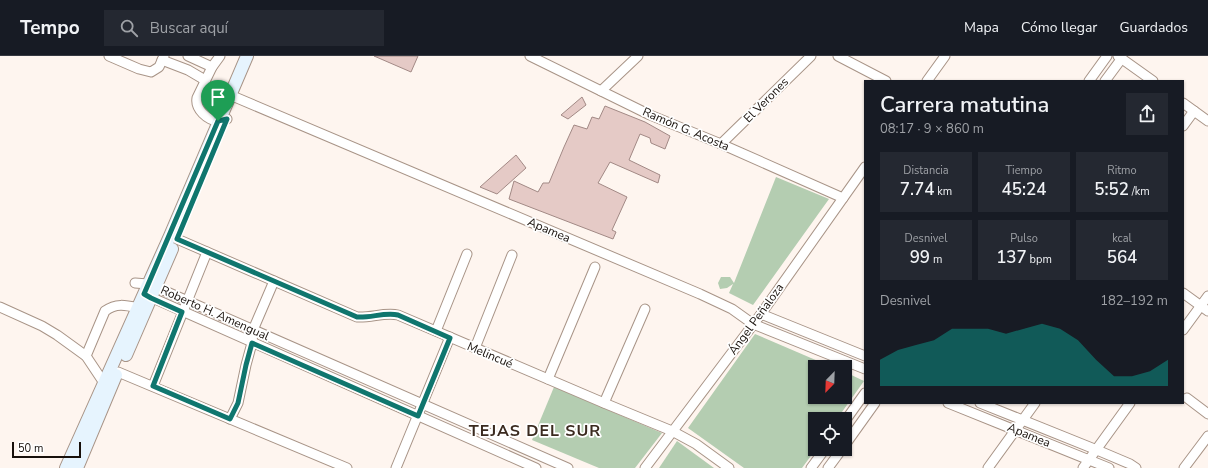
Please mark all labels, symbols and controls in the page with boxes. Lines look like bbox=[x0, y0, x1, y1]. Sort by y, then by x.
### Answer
search box bbox=[104, 10, 384, 46]
text: Tempo bbox=[20, 15, 80, 41]
icon: search bbox=[118, 17, 140, 39]
text: Buscar aquí bbox=[150, 18, 228, 38]
text: Mapa bbox=[964, 18, 999, 37]
text: Cómo llegar bbox=[1021, 18, 1097, 37]
text: Guardados bbox=[1119, 18, 1188, 37]
street label: El Verones bbox=[740, 74, 792, 126]
pin bbox=[201, 80, 235, 121]
icon: arrive bbox=[207, 86, 229, 108]
text: Carrera matutina bbox=[880, 90, 1049, 120]
button: share bbox=[1126, 93, 1168, 135]
street label: Ramón G. Acosta bbox=[640, 104, 732, 154]
text: 08:17 · 9 × 860 m bbox=[880, 120, 984, 138]
text: Distancia bbox=[903, 163, 949, 178]
text: Tiempo bbox=[1006, 163, 1042, 178]
text: Ritmo bbox=[1107, 163, 1137, 178]
text: 7.74 bbox=[900, 178, 934, 201]
text: 45:24 bbox=[1002, 178, 1046, 201]
text: 5:52 bbox=[1094, 178, 1129, 201]
text: km bbox=[934, 184, 952, 199]
text: /km bbox=[1129, 184, 1150, 199]
street label: Apamea bbox=[525, 214, 573, 246]
text: Desnivel bbox=[905, 231, 947, 246]
text: Pulso bbox=[1010, 231, 1038, 246]
text: kcal bbox=[1112, 231, 1132, 246]
text: 99 bbox=[910, 246, 930, 269]
text: 137 bbox=[996, 246, 1027, 269]
text: 564 bbox=[1107, 246, 1137, 269]
text: m bbox=[930, 252, 942, 267]
text: bpm bbox=[1027, 252, 1052, 267]
street label: Ángel Peñaloza bbox=[725, 280, 787, 358]
street label: Roberto H. Amengual bbox=[158, 282, 272, 344]
text: Desnivel bbox=[880, 292, 931, 310]
text: 182–192 m bbox=[1100, 292, 1168, 310]
street label: Melincué bbox=[465, 338, 515, 372]
north arrow bbox=[808, 360, 852, 404]
map controls bbox=[808, 360, 852, 456]
button: locate bbox=[808, 412, 852, 456]
street label: Apamea bbox=[1005, 419, 1053, 451]
district label: TEJAS DEL SUR bbox=[469, 420, 601, 442]
scale bar bbox=[12, 440, 81, 459]
text: 50 m bbox=[18, 441, 43, 456]

